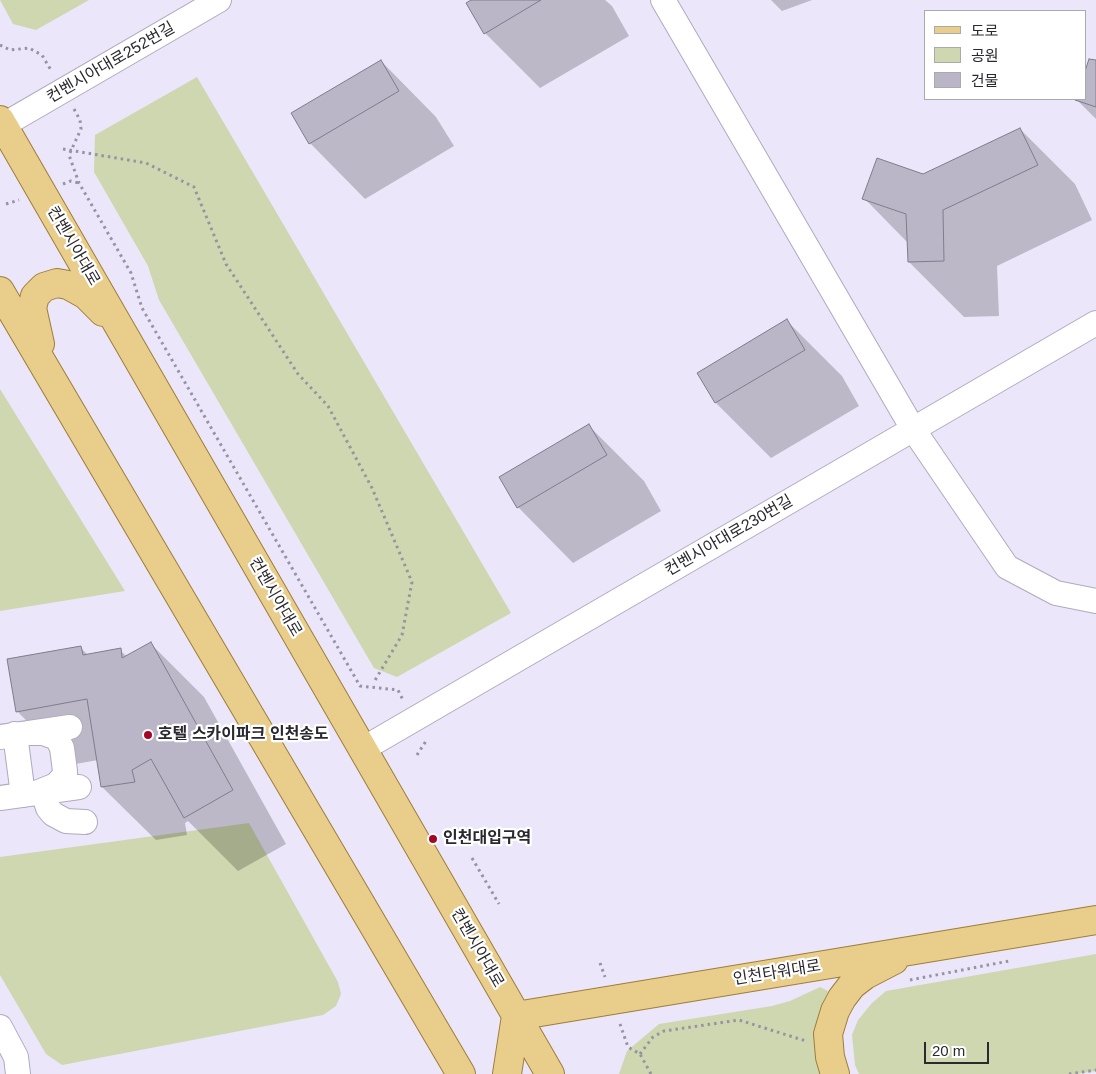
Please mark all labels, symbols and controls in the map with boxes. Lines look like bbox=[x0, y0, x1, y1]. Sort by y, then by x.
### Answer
legend bbox=[924, 10, 1086, 100]
street label: 컨벤시아대로252번길 bbox=[44, 19, 178, 107]
text: 도로 bbox=[971, 22, 999, 39]
text: 공원 bbox=[971, 47, 999, 64]
text: 건물 bbox=[971, 72, 999, 89]
street label: 컨벤시아대로 bbox=[43, 203, 103, 289]
street label: 컨벤시아대로230번길 bbox=[662, 492, 796, 580]
street label: 컨벤시아대로 bbox=[245, 554, 305, 640]
place label: 호텔 스카이파크 인천송도 bbox=[158, 725, 329, 745]
marker: 호텔 스카이파크 인천송도 bbox=[142, 729, 154, 741]
place label: 인천대입구역 bbox=[443, 829, 531, 849]
marker: 인천대입구역 bbox=[427, 833, 439, 845]
street label: 컨벤시아대로 bbox=[447, 905, 507, 991]
street label: 인천타워대로 bbox=[732, 957, 822, 989]
scale bar bbox=[926, 1032, 991, 1064]
text: 20 m bbox=[932, 1042, 965, 1059]

